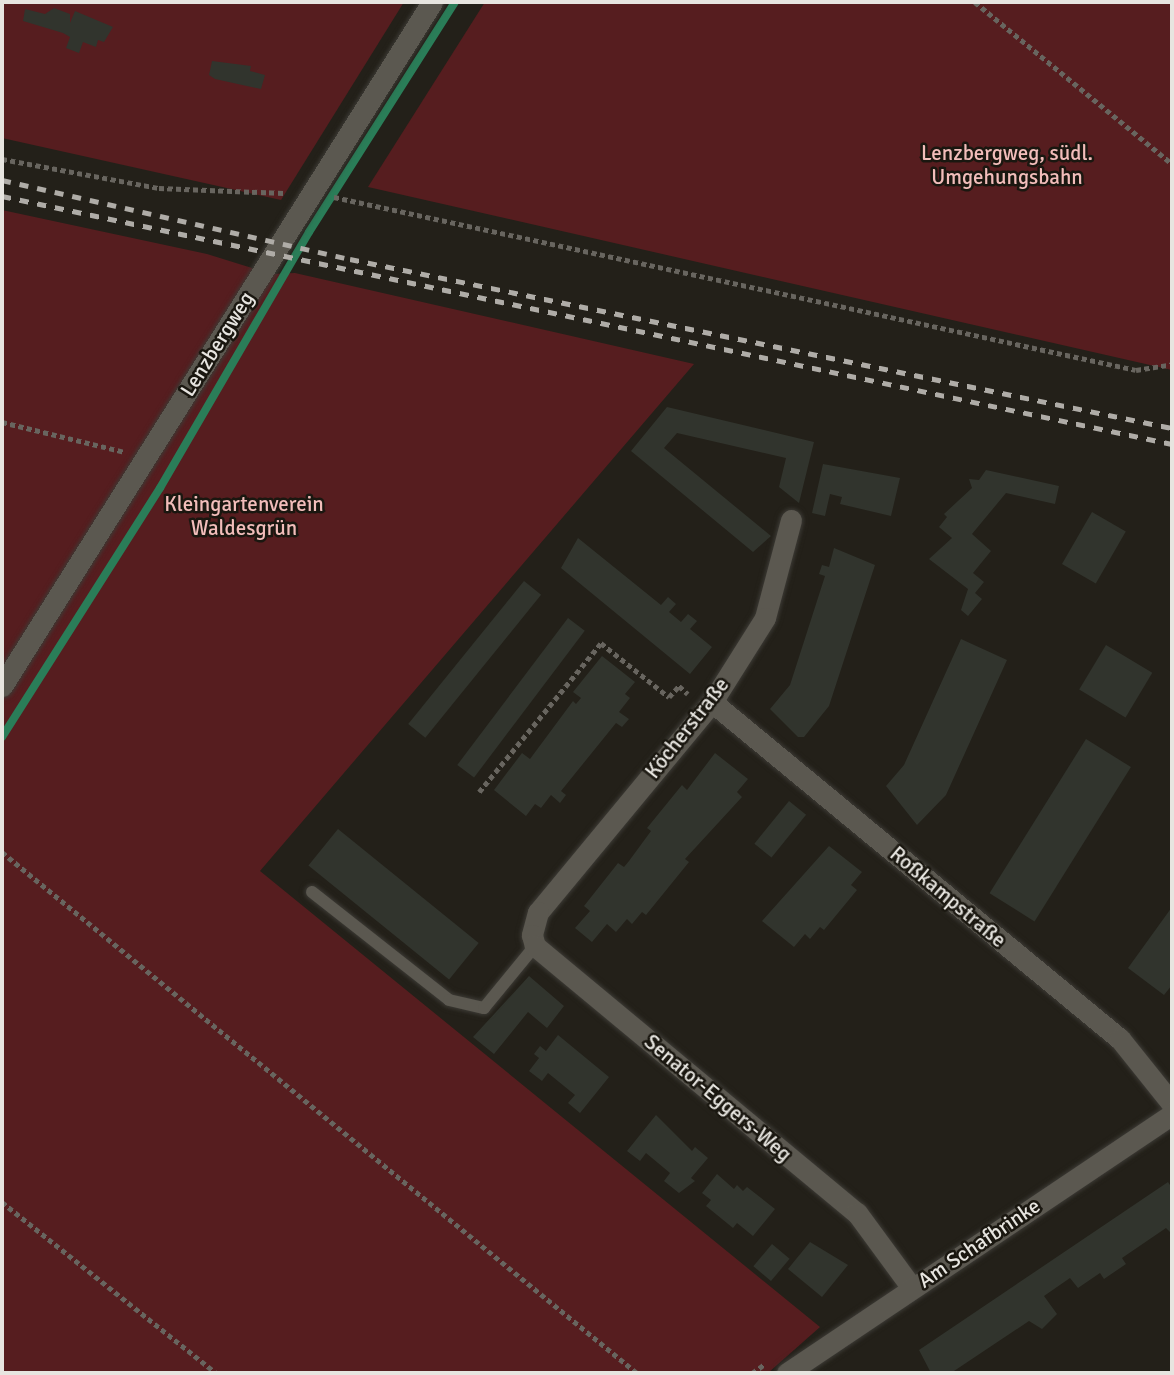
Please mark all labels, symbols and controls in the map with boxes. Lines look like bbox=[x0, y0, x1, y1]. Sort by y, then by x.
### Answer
park label: Lenzbergweg, südl. Umgehungsbahn bbox=[921, 140, 1093, 190]
street label: Lenzbergweg bbox=[175, 287, 259, 401]
park label: Kleingartenverein Waldesgrün bbox=[164, 491, 324, 541]
street label: Köcherstraße bbox=[640, 673, 734, 783]
street label: Roßkampstraße bbox=[885, 841, 1011, 953]
street label: Senator-Eggers-Weg bbox=[639, 1029, 797, 1167]
street label: Am Schafbrinke bbox=[913, 1193, 1045, 1293]

